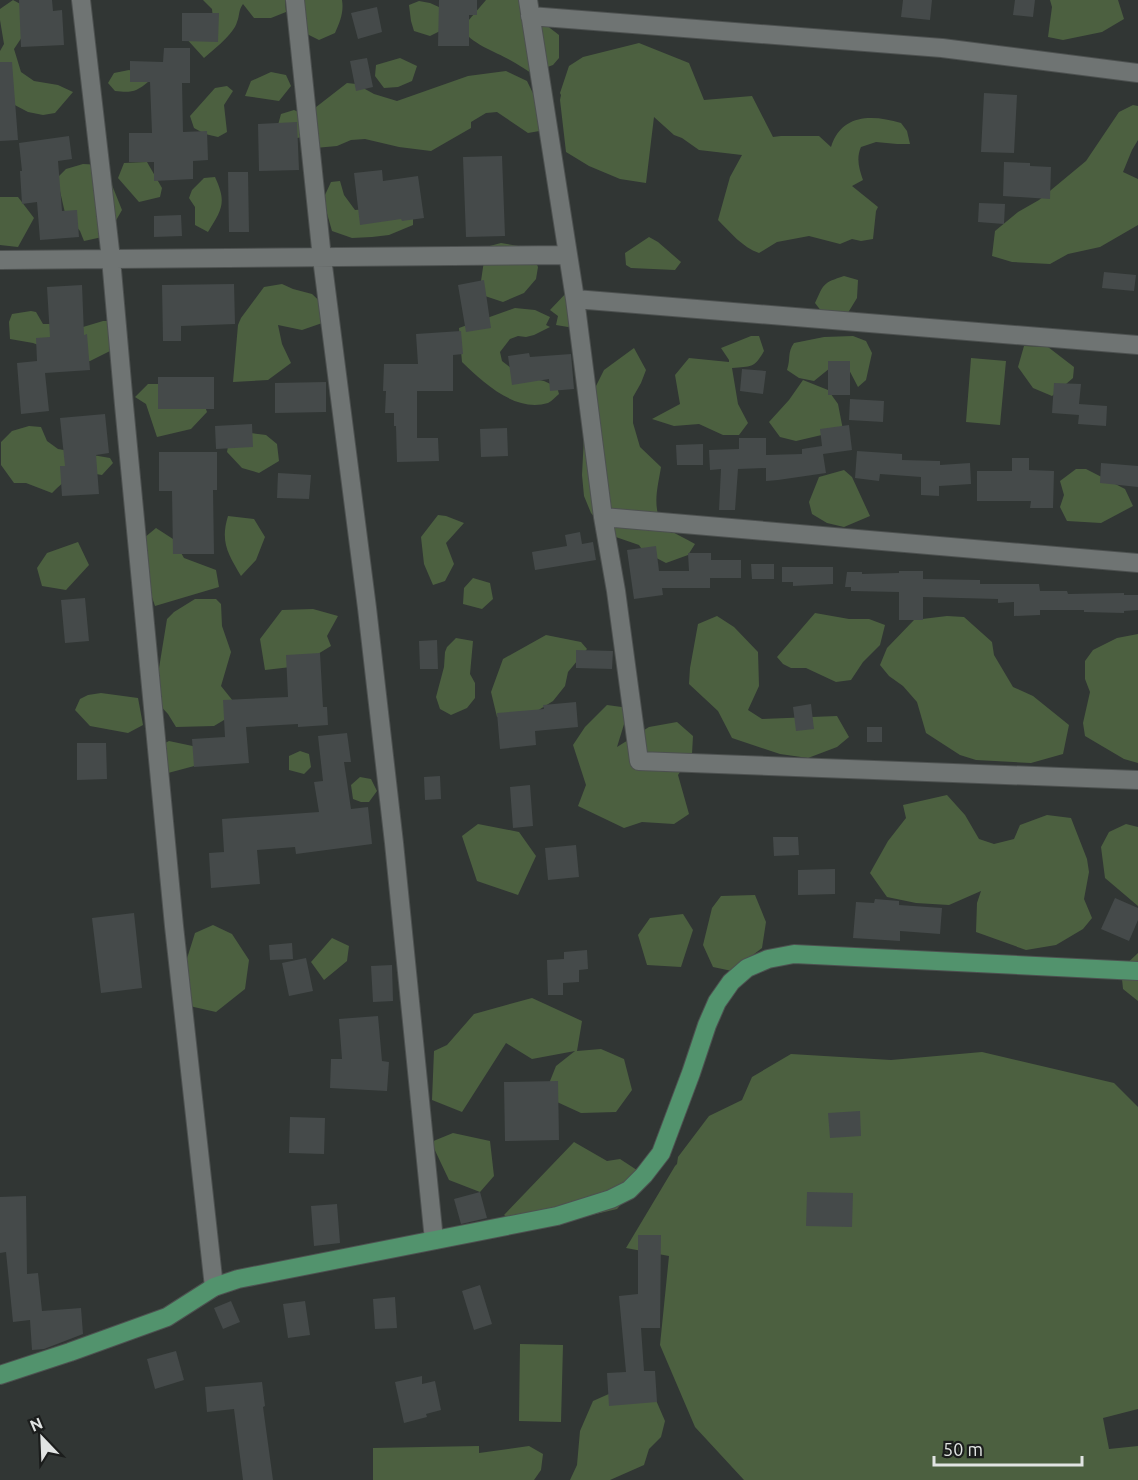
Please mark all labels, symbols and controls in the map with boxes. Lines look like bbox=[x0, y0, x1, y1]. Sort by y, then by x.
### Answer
north arrow bbox=[12, 1408, 72, 1468]
text: N bbox=[27, 1414, 45, 1435]
scale bar bbox=[934, 1429, 1082, 1467]
text: 50 m bbox=[943, 1439, 983, 1459]

